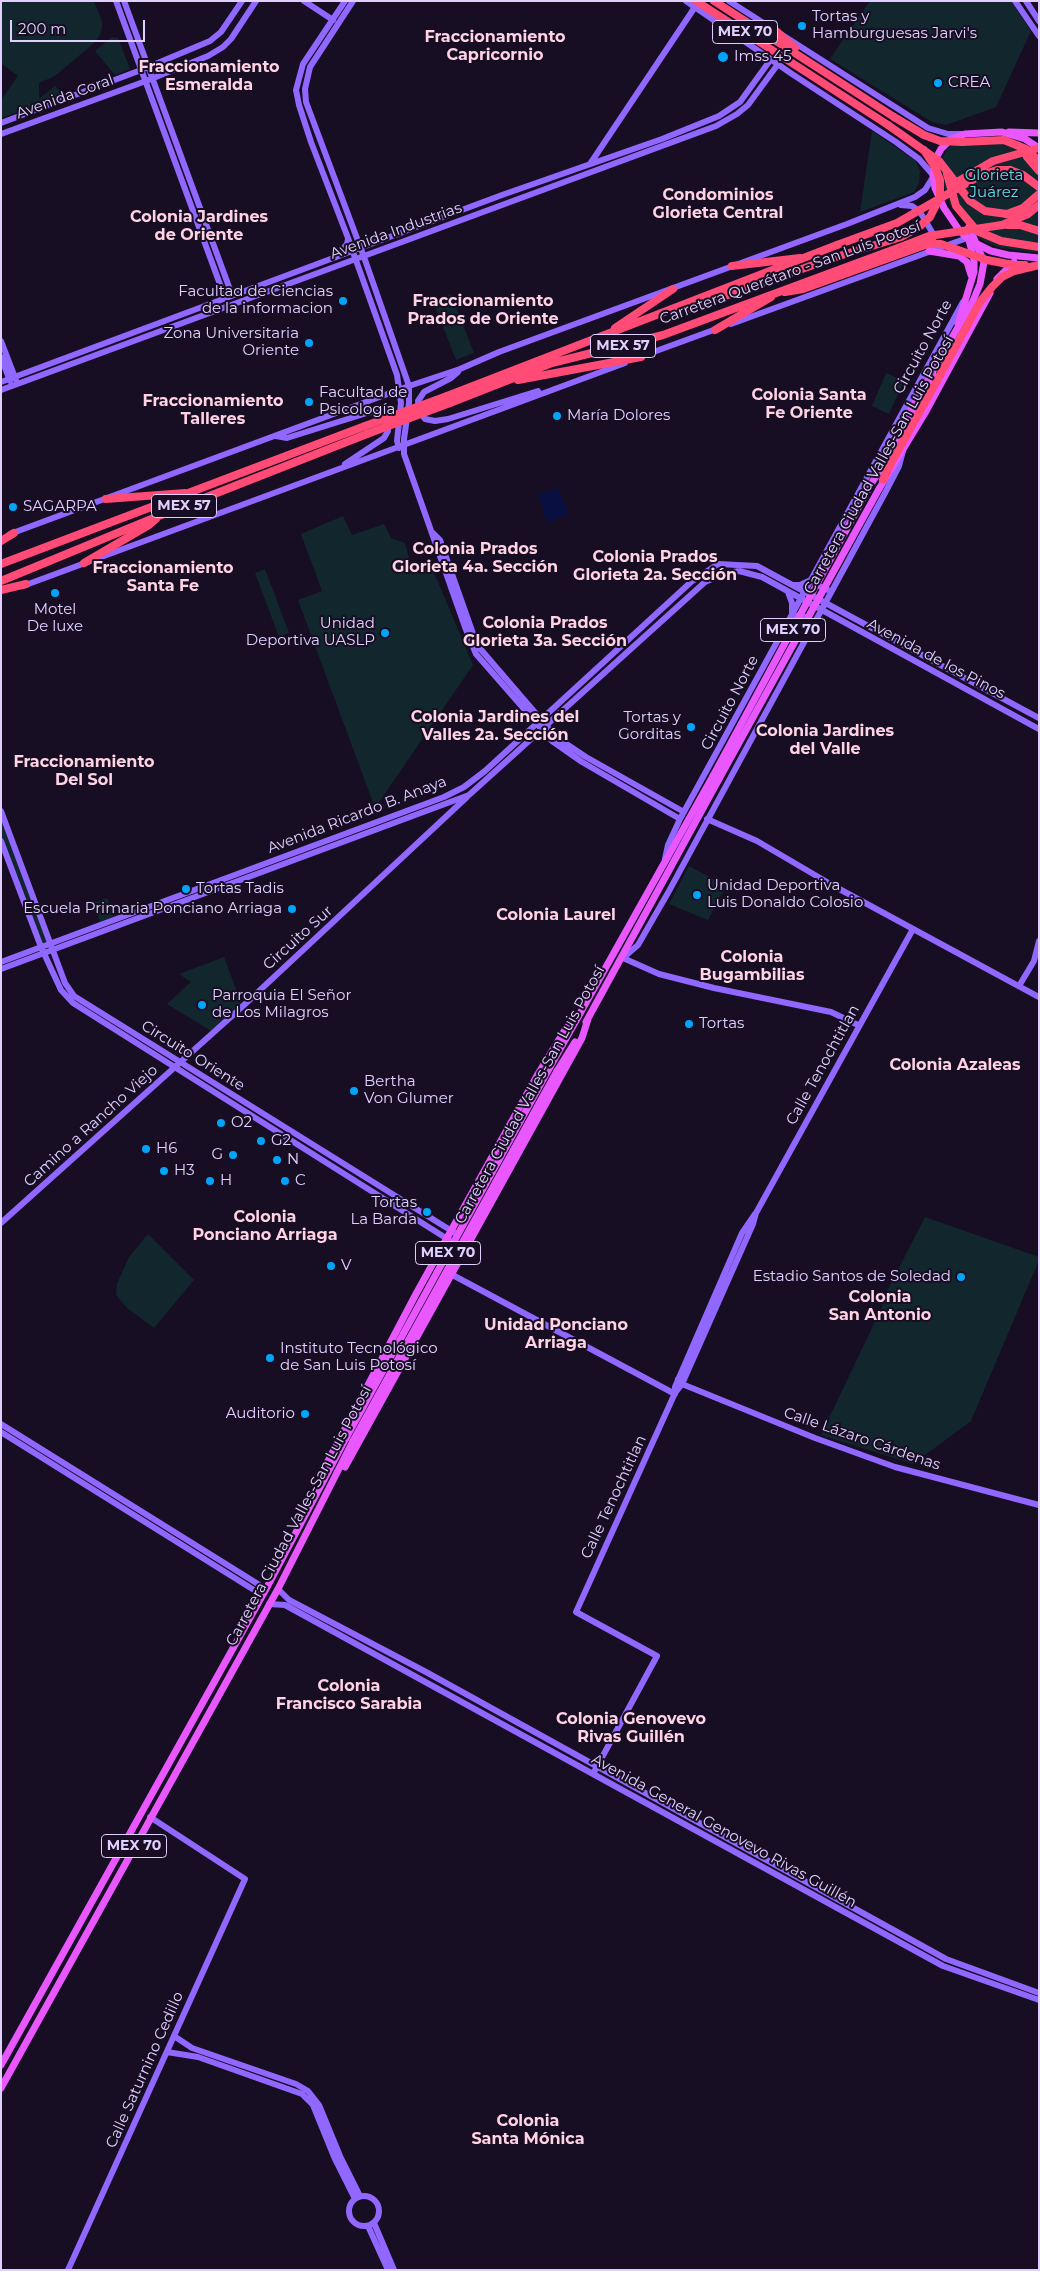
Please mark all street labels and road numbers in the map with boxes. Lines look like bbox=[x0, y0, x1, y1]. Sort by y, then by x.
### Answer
road number: MEX 70 bbox=[712, 21, 778, 44]
street label: Avenida Coral bbox=[14, 71, 116, 123]
street label: Avenida Industrias bbox=[328, 199, 464, 263]
street label: Carretera Querétaro - San Luis Potosí bbox=[657, 217, 923, 329]
street label: Circuito Norte bbox=[890, 297, 956, 397]
street label: Carretera Ciudad Valles-San Luis Potosí bbox=[800, 333, 958, 597]
road number: MEX 57 bbox=[590, 334, 656, 358]
road number: MEX 57 bbox=[152, 494, 216, 518]
street label: Avenida de los Pinos bbox=[864, 615, 1008, 703]
road number: MEX 70 bbox=[760, 618, 826, 642]
street label: Circuito Norte bbox=[697, 653, 763, 753]
street label: Avenida Ricardo B. Anaya bbox=[265, 772, 449, 858]
street label: Circuito Sur bbox=[260, 902, 336, 974]
street label: Carretera Ciudad Valles-San Luis Potosí bbox=[451, 963, 609, 1227]
street label: Calle Tenochtitlan bbox=[783, 1002, 863, 1128]
street label: Circuito Oriente bbox=[138, 1017, 248, 1095]
street label: Camino a Rancho Viejo bbox=[20, 1061, 162, 1191]
road number: MEX 70 bbox=[416, 1242, 480, 1264]
street label: Carretera Ciudad Valles-San Luis Potosí bbox=[222, 1383, 376, 1649]
street label: Calle Lázaro Cárdenas bbox=[781, 1404, 943, 1474]
street label: Calle Tenochtitlan bbox=[577, 1432, 651, 1562]
street label: Avenida General Genovevo Rivas Guillén bbox=[588, 1750, 860, 1912]
road number: MEX 70 bbox=[102, 1834, 166, 1858]
street label: Calle Saturnino Cedillo bbox=[102, 1989, 188, 2151]

